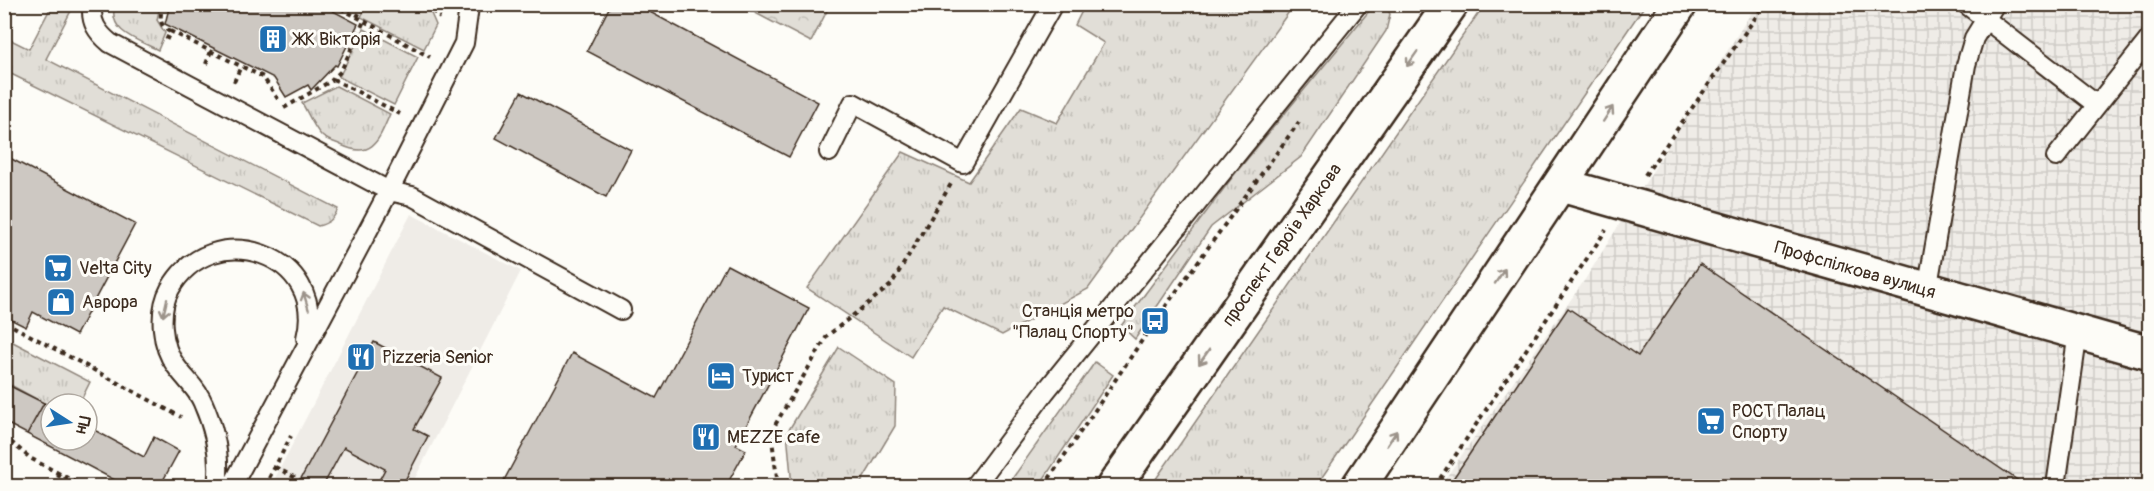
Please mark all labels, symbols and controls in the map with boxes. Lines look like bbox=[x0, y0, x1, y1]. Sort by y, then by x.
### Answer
building icon: ЖК Вікторія bbox=[257, 23, 289, 55]
place label: ЖК Вікторія bbox=[291, 28, 381, 51]
one-way arrow bbox=[1406, 51, 1418, 67]
one-way arrow bbox=[1602, 105, 1615, 122]
street label: проспект Героїв Харкова bbox=[1217, 159, 1347, 331]
street label: Профспілкова вулиця bbox=[1772, 236, 1938, 304]
supermarket icon: Velta City bbox=[42, 252, 74, 284]
place label: Velta City bbox=[79, 257, 152, 280]
one-way arrow bbox=[1494, 268, 1506, 285]
shop icon: Аврора bbox=[45, 286, 77, 318]
place label: Аврора bbox=[82, 291, 138, 314]
one-way arrow bbox=[300, 292, 311, 311]
one-way arrow bbox=[159, 298, 170, 317]
place label: Станція метро "Палац Спорту" bbox=[1012, 300, 1134, 344]
bus stop icon: Станція метро "Палац Спорту" bbox=[1139, 305, 1171, 337]
restaurant icon: Pizzeria Senior bbox=[345, 341, 377, 373]
place label: Pizzeria Senior bbox=[382, 346, 494, 369]
one-way arrow bbox=[1198, 348, 1210, 364]
hotel icon: Турист bbox=[705, 360, 737, 392]
place label: Турист bbox=[742, 365, 794, 388]
north arrow bbox=[39, 392, 99, 452]
place label: РОСТ Палац Спорту bbox=[1732, 400, 1826, 444]
supermarket icon: РОСТ Палац Спорту bbox=[1695, 405, 1727, 437]
text: Пн bbox=[71, 414, 94, 436]
restaurant icon: MEZZE cafe bbox=[690, 421, 722, 453]
place label: MEZZE cafe bbox=[727, 426, 820, 449]
one-way arrow bbox=[1386, 430, 1398, 447]

